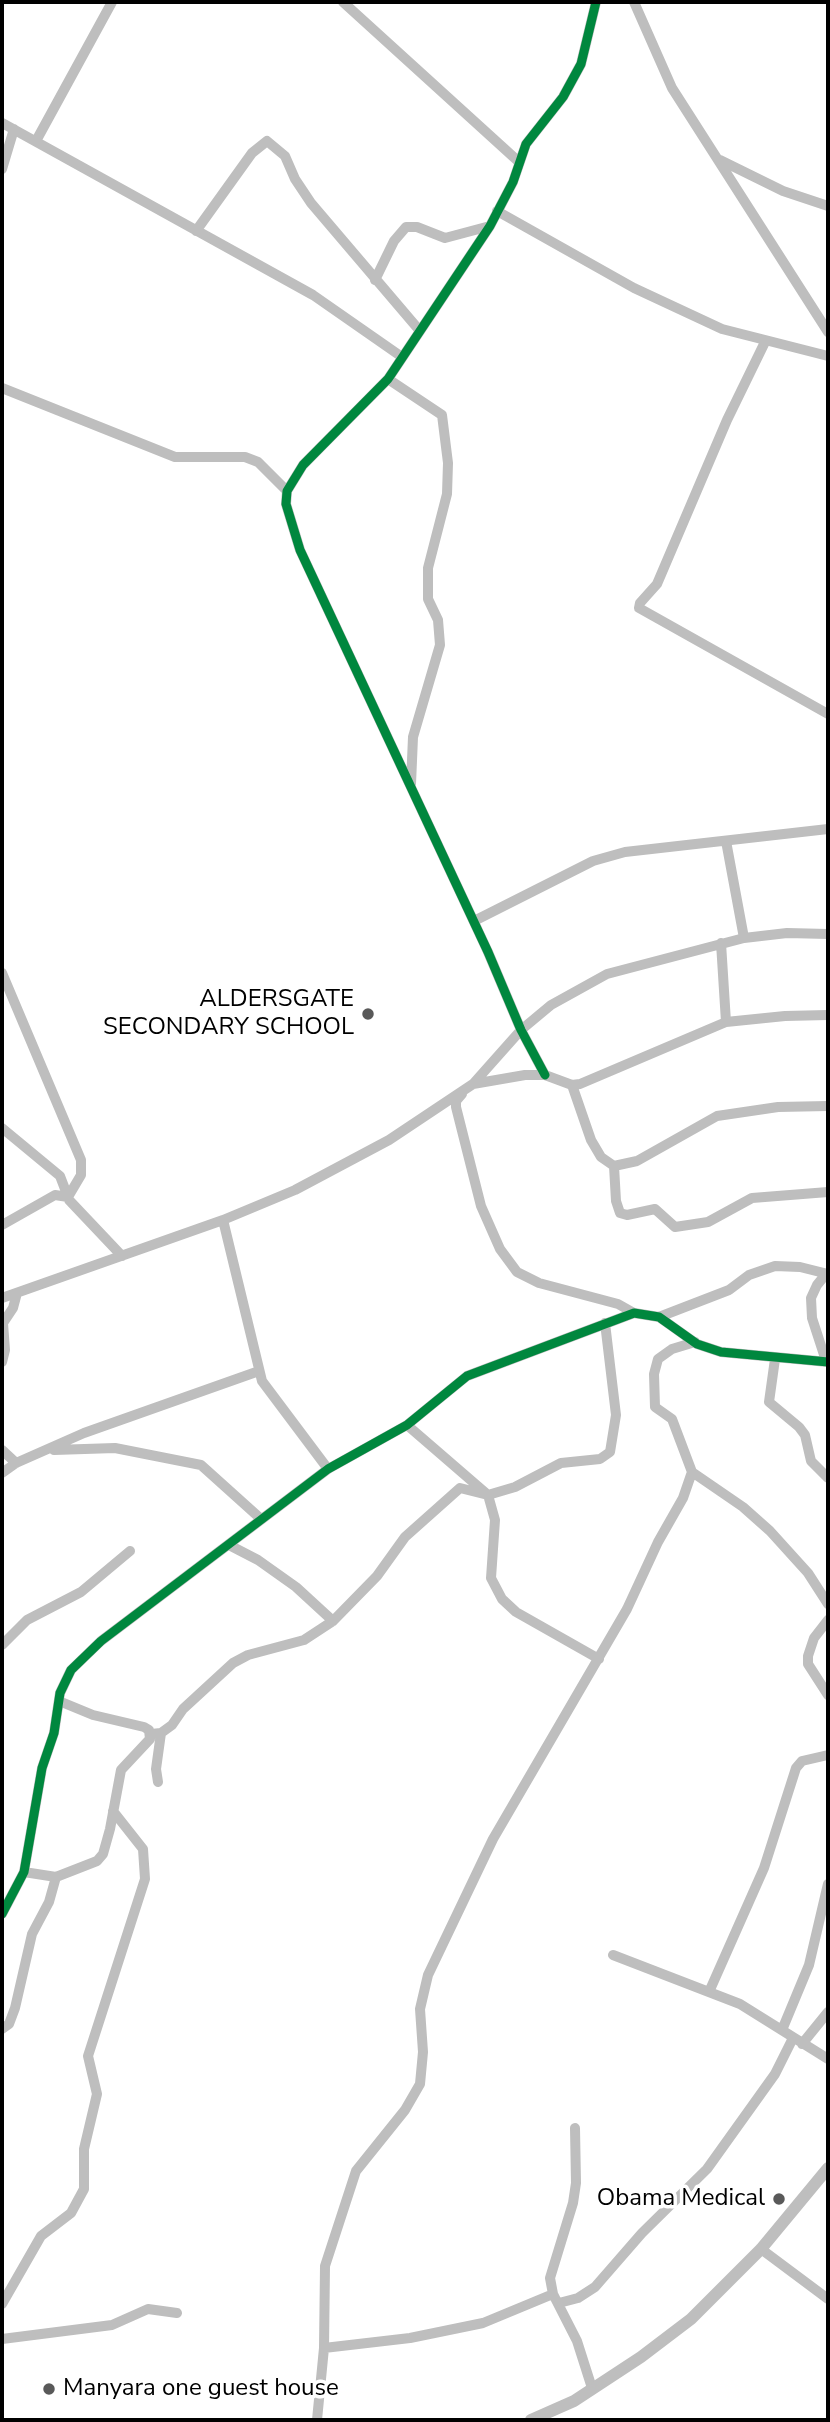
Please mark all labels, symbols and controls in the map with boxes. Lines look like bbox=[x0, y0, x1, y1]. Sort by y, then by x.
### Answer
place label: ALDERSGATE SECONDARY SCHOOL bbox=[103, 986, 354, 1042]
marker: ALDERSGATE SECONDARY SCHOOL bbox=[360, 1006, 376, 1022]
place label: Obama Medical bbox=[597, 2185, 765, 2213]
marker: Obama Medical bbox=[771, 2191, 787, 2207]
place label: Manyara one guest house bbox=[63, 2375, 339, 2403]
marker: Manyara one guest house bbox=[41, 2381, 57, 2397]

